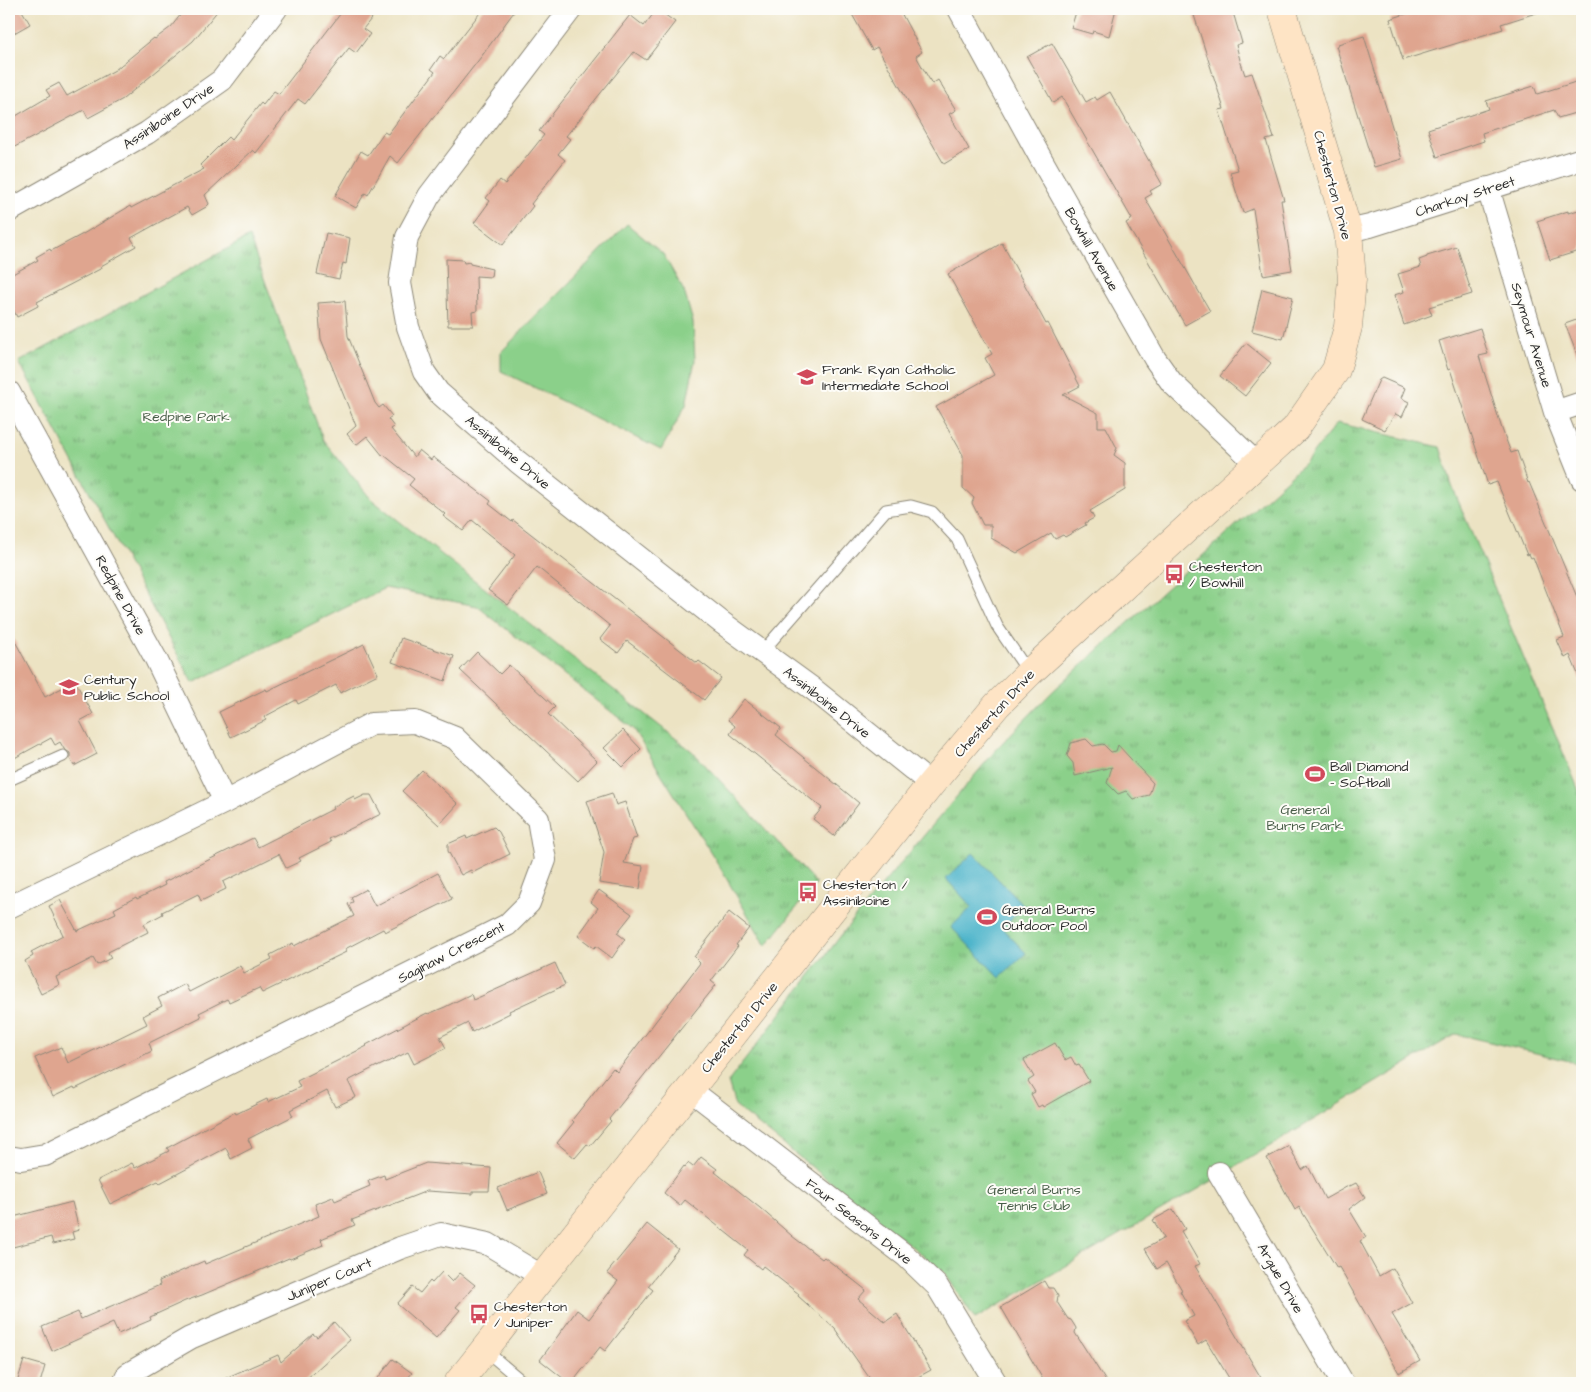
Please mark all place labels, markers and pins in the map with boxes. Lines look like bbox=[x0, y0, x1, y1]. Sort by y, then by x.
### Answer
place label: Frank Ryan Catholic Intermediate School bbox=[822, 360, 956, 396]
school or university icon: Frank Ryan Catholic Intermediate School bbox=[796, 366, 818, 388]
place label: Chesterton / Bowhill bbox=[1189, 557, 1262, 593]
bus stop icon: Chesterton / Bowhill bbox=[1163, 563, 1185, 585]
place label: Century Public School bbox=[84, 670, 169, 706]
school or university icon: Century Public School bbox=[58, 676, 80, 698]
place label: Ball Diamond - Softball bbox=[1330, 757, 1408, 793]
sports icon: Ball Diamond - Softball bbox=[1304, 763, 1326, 785]
place label: Chesterton / Assiniboine bbox=[823, 875, 909, 911]
bus stop icon: Chesterton / Assiniboine bbox=[797, 881, 819, 903]
place label: General Burns Outdoor Pool bbox=[1002, 900, 1095, 936]
sports icon: General Burns Outdoor Pool bbox=[976, 906, 998, 928]
place label: Chesterton / Juniper bbox=[494, 1297, 567, 1333]
bus stop icon: Chesterton / Juniper bbox=[468, 1303, 490, 1325]

